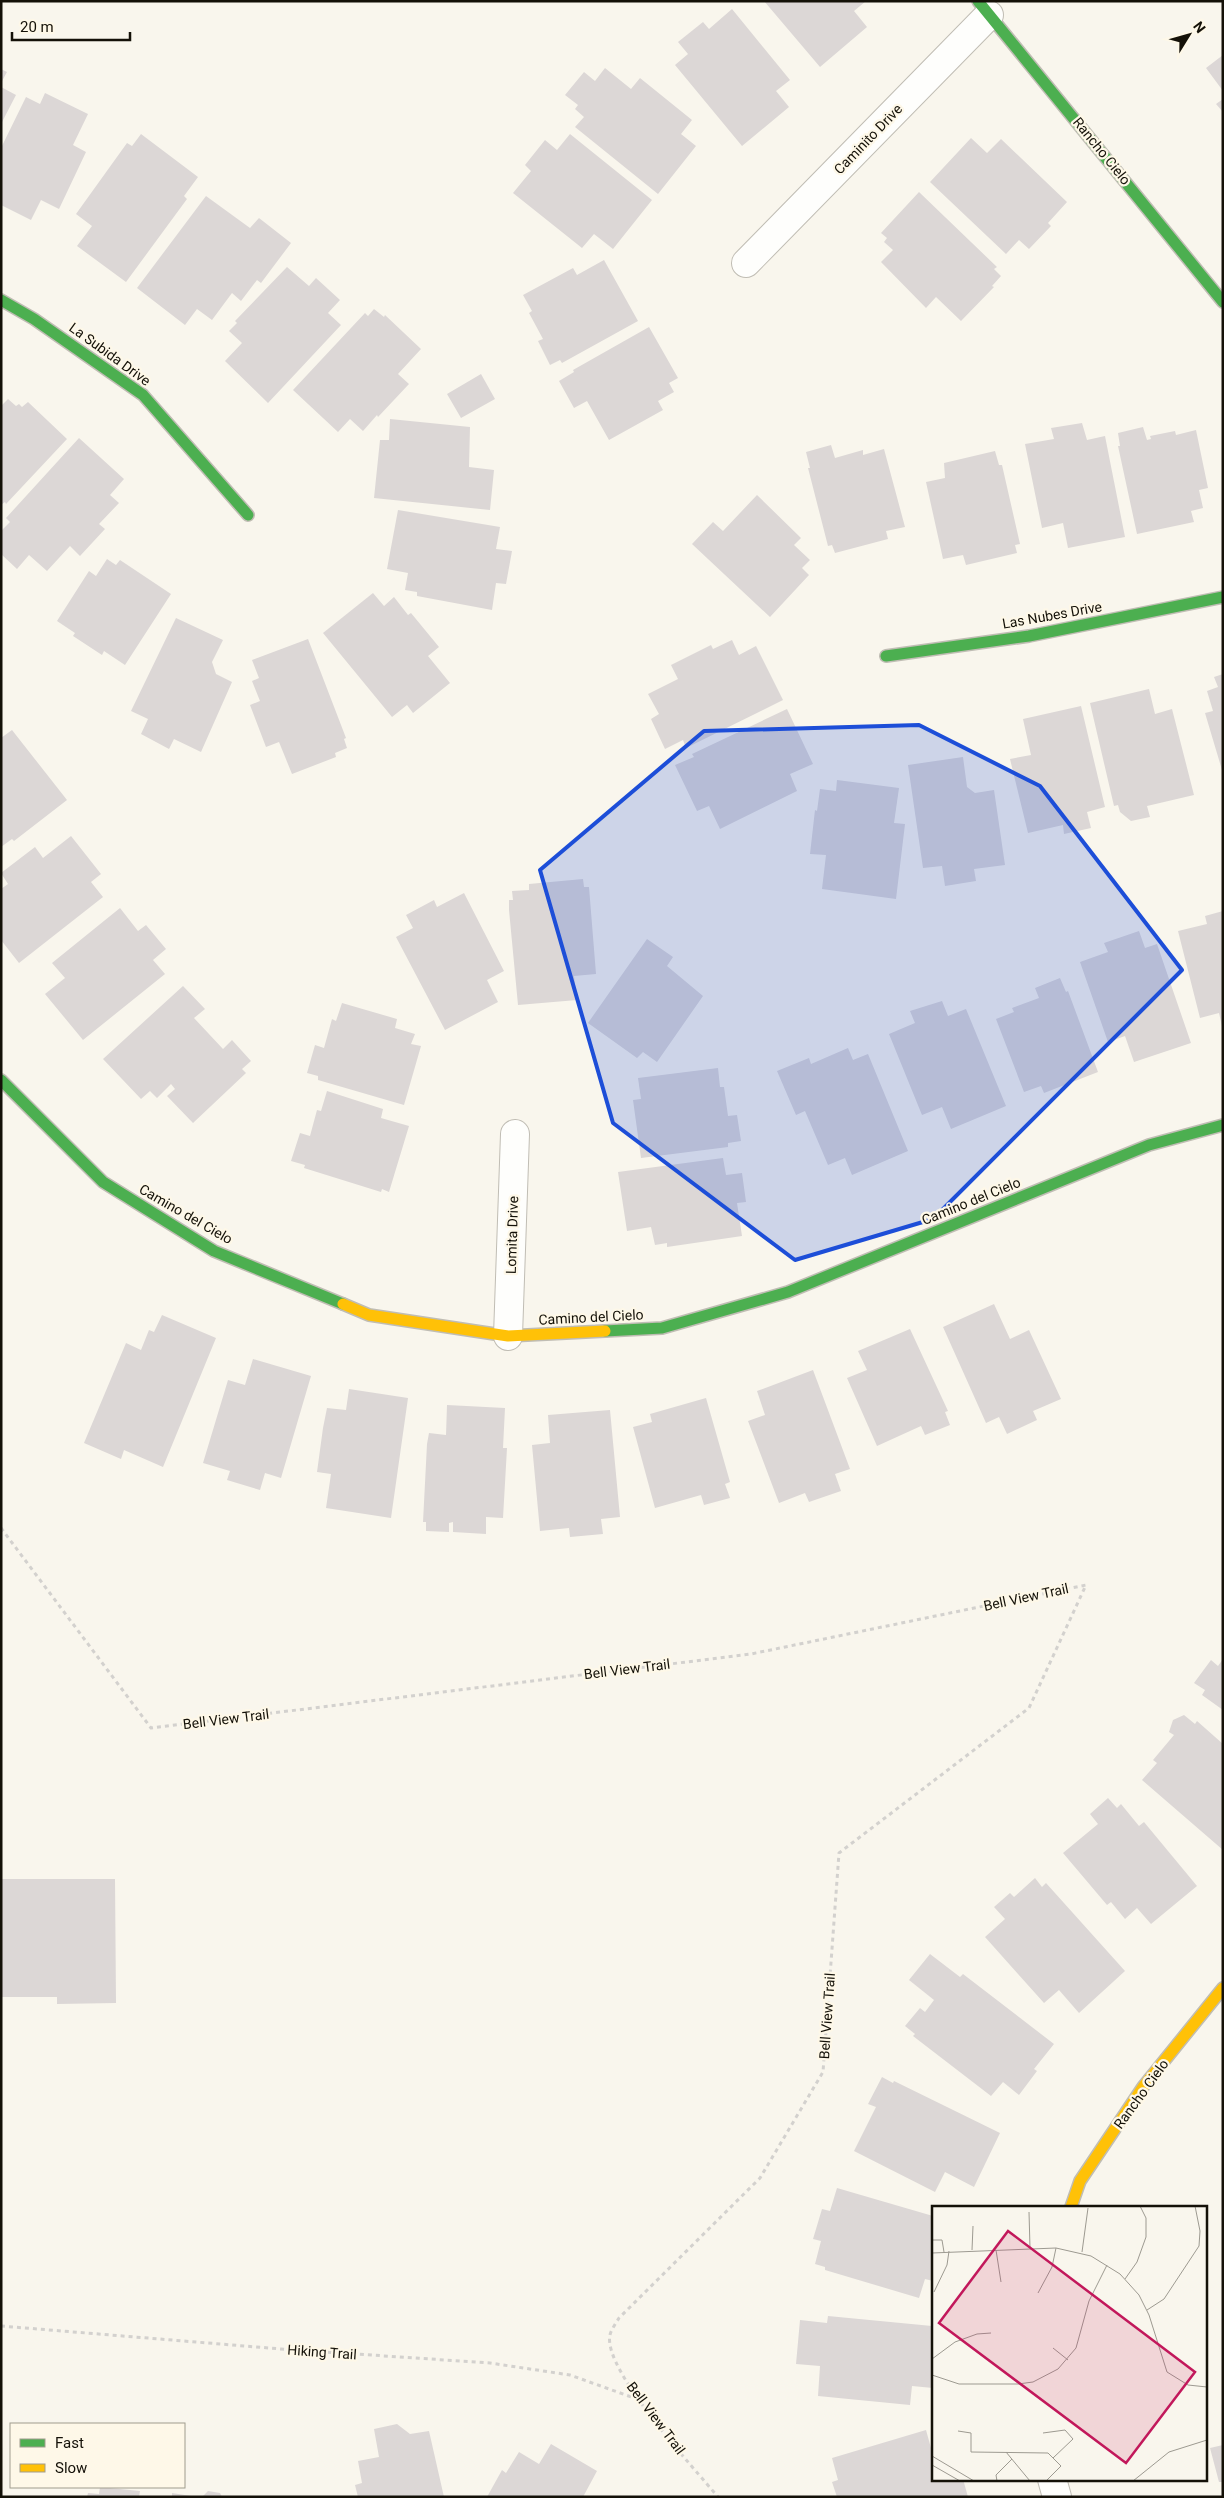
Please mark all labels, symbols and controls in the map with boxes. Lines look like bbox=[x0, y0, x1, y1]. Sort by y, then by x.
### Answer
scale bar bbox=[12, 10, 130, 42]
north arrow bbox=[1164, 10, 1214, 60]
text: 20 m bbox=[20, 18, 54, 36]
text: N bbox=[1190, 18, 1209, 36]
street label: Caminito Drive bbox=[831, 101, 905, 177]
street label: Rancho Cielo bbox=[1070, 114, 1134, 188]
street label: La Subida Drive bbox=[66, 319, 154, 389]
street label: Las Nubes Drive bbox=[1001, 598, 1103, 632]
street label: Camino del Cielo bbox=[919, 1174, 1023, 1228]
street label: Camino del Cielo bbox=[136, 1181, 236, 1247]
street label: Lomita Drive bbox=[503, 1196, 521, 1274]
street label: Camino del Cielo bbox=[538, 1306, 644, 1328]
street label: Bell View Trail bbox=[982, 1580, 1070, 1614]
street label: Bell View Trail bbox=[583, 1656, 671, 1682]
street label: Bell View Trail bbox=[182, 1706, 270, 1732]
street label: Bell View Trail bbox=[816, 1972, 838, 2060]
street label: Rancho Cielo bbox=[1110, 2056, 1172, 2132]
inset map bbox=[932, 2206, 1206, 2480]
street label: Hiking Trail bbox=[287, 2342, 357, 2362]
street label: Bell View Trail bbox=[624, 2379, 688, 2457]
legend bbox=[10, 2423, 185, 2488]
text: Fast bbox=[55, 2434, 84, 2452]
text: Slow bbox=[55, 2459, 87, 2477]

